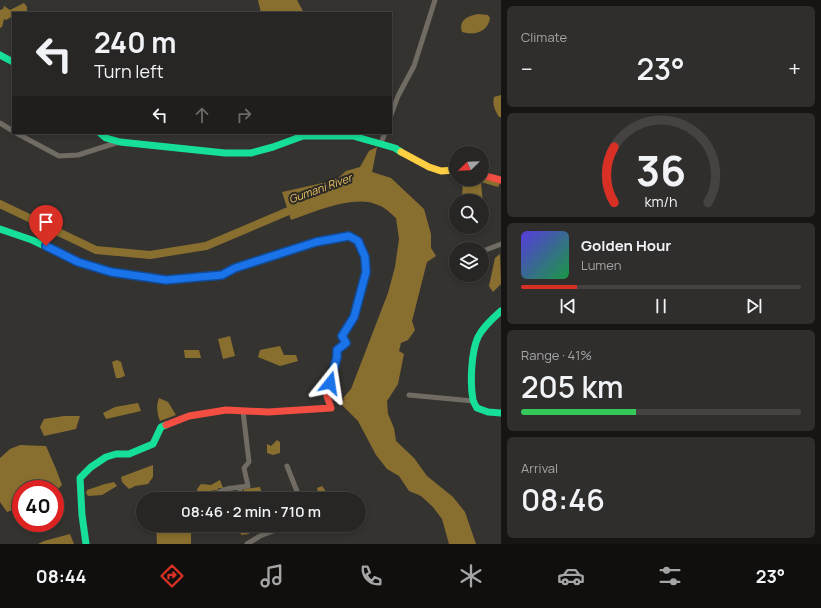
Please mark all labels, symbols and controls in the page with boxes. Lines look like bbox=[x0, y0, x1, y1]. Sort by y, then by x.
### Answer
text: 240 m bbox=[94, 23, 176, 61]
icon: left bbox=[28, 28, 80, 80]
text: Climate bbox=[521, 28, 567, 46]
text: 23° bbox=[636, 48, 685, 89]
text: − bbox=[521, 54, 533, 84]
text: + bbox=[788, 54, 801, 84]
text: Turn left bbox=[94, 59, 164, 83]
icon: left bbox=[149, 104, 171, 126]
icon: ahead bbox=[191, 104, 213, 126]
icon: right bbox=[233, 104, 255, 126]
text: 36 bbox=[636, 142, 686, 198]
north arrow bbox=[449, 146, 489, 186]
map controls bbox=[449, 146, 489, 282]
water label: Gumani River bbox=[286, 169, 356, 206]
text: km/h bbox=[644, 192, 678, 211]
button: search bbox=[449, 194, 489, 234]
pin bbox=[29, 205, 63, 246]
icon: arrive bbox=[35, 211, 57, 233]
text: Golden Hour bbox=[581, 235, 671, 256]
button: layers bbox=[449, 242, 489, 282]
text: Lumen bbox=[581, 256, 621, 274]
icon: previous bbox=[557, 295, 579, 317]
icon: pause bbox=[650, 295, 672, 317]
icon: next bbox=[743, 295, 765, 317]
text: Range · 41% bbox=[521, 346, 592, 364]
position arrow bbox=[309, 362, 351, 404]
text: 205 km bbox=[521, 366, 624, 407]
text: Arrival bbox=[521, 459, 558, 477]
text: 08:46 bbox=[521, 479, 605, 520]
speed limit sign: 40 bbox=[12, 480, 64, 532]
text: 08:46 · 2 min · 710 m bbox=[181, 501, 321, 522]
icon: directions bbox=[158, 562, 186, 590]
icon: music bbox=[258, 562, 286, 590]
icon: phone bbox=[357, 562, 385, 590]
icon: climate bbox=[457, 562, 485, 590]
icon: car bbox=[557, 562, 585, 590]
icon: filters bbox=[656, 562, 684, 590]
text: 08:44 bbox=[36, 564, 87, 588]
text: 23° bbox=[756, 564, 785, 588]

